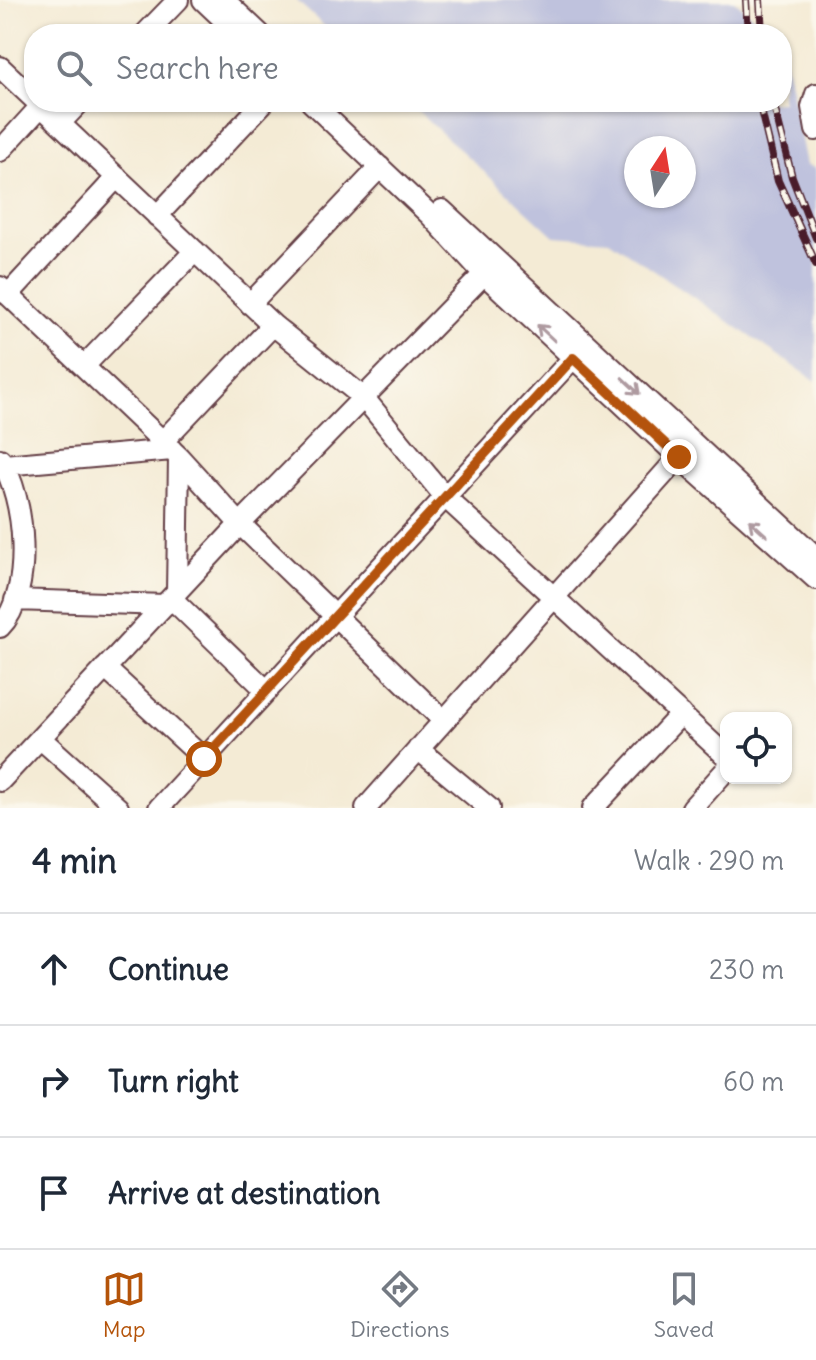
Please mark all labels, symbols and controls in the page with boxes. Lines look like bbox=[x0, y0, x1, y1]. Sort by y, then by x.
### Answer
search box bbox=[24, 24, 792, 112]
icon: search bbox=[52, 46, 96, 90]
text: Search here bbox=[116, 49, 279, 87]
north arrow bbox=[624, 136, 696, 208]
one-way arrow bbox=[536, 323, 556, 342]
one-way arrow bbox=[621, 377, 641, 396]
route end bbox=[661, 439, 697, 475]
one-way arrow bbox=[748, 519, 768, 537]
map controls bbox=[720, 712, 792, 784]
button: locate bbox=[720, 712, 792, 784]
route start bbox=[186, 741, 222, 777]
text: 4 min bbox=[32, 839, 117, 882]
text: Walk · 290 m bbox=[634, 844, 784, 877]
icon: ahead bbox=[32, 947, 76, 991]
text: Continue bbox=[108, 950, 229, 988]
text: 230 m bbox=[709, 953, 784, 986]
icon: right bbox=[32, 1059, 76, 1103]
text: Turn right bbox=[108, 1062, 239, 1100]
text: 60 m bbox=[723, 1065, 784, 1098]
icon: arrive bbox=[32, 1171, 76, 1215]
text: Arrive at destination bbox=[108, 1174, 380, 1212]
tab: Map bbox=[102, 1267, 146, 1343]
tab: Directions bbox=[350, 1267, 450, 1343]
tab: Saved bbox=[654, 1267, 714, 1343]

